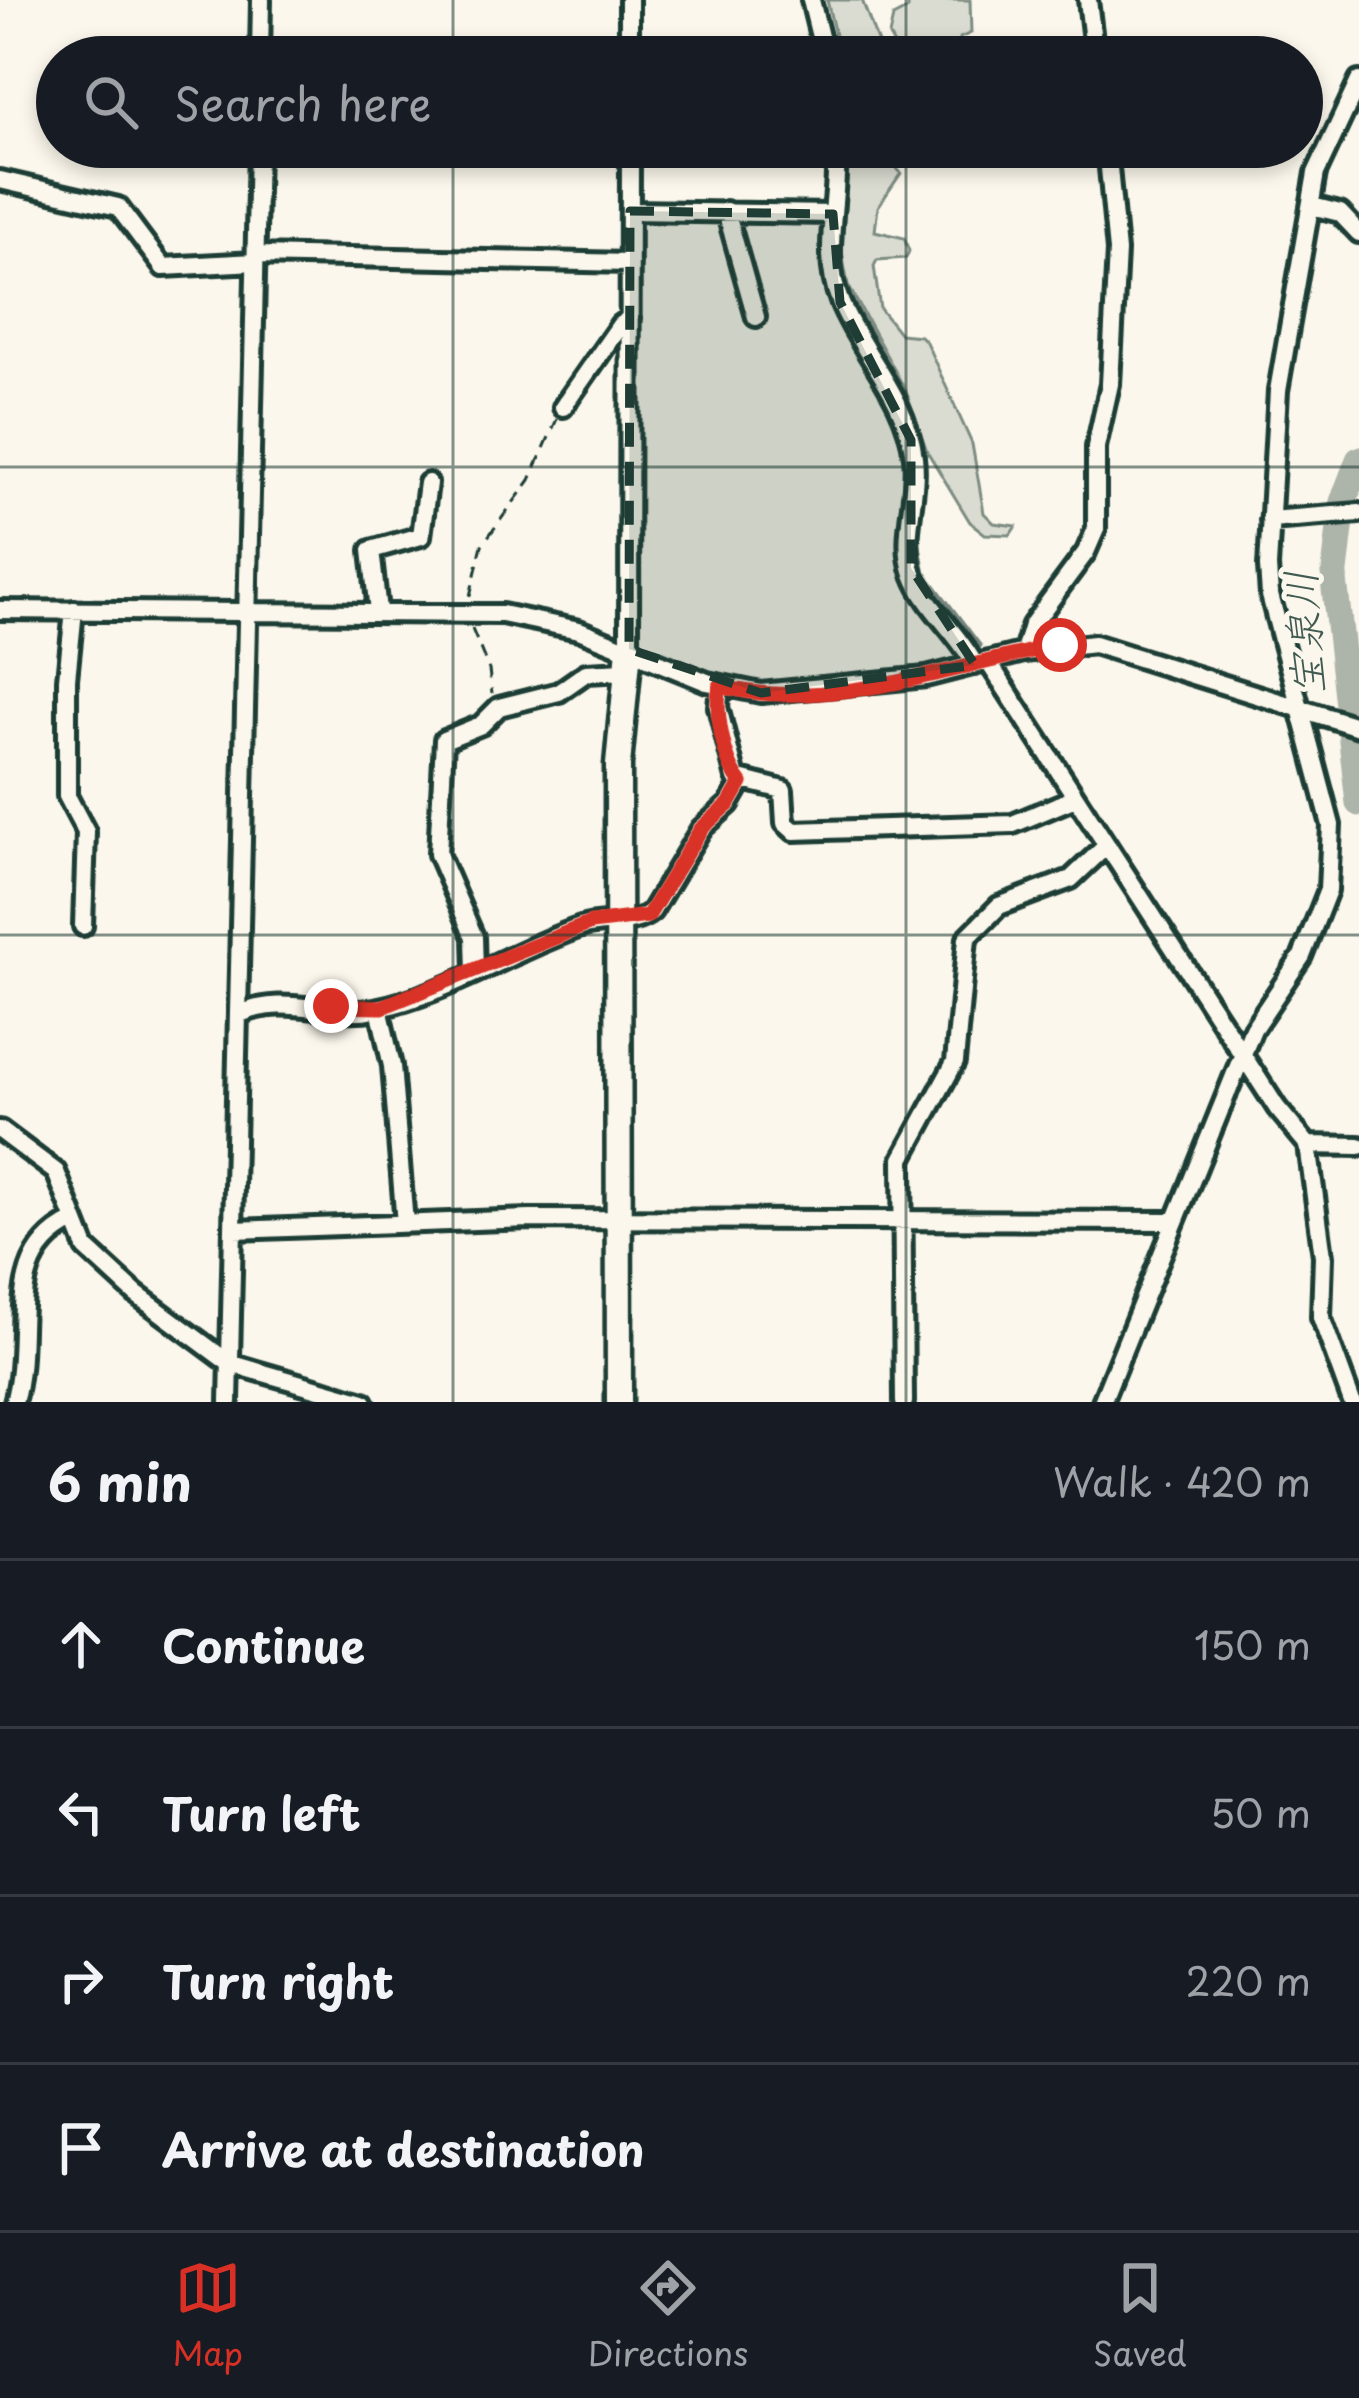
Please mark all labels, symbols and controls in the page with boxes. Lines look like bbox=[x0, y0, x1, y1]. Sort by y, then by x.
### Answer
search box bbox=[36, 36, 1323, 168]
text: Search here bbox=[174, 68, 431, 136]
icon: search bbox=[78, 69, 144, 135]
water label: 宝泉川 bbox=[1266, 568, 1338, 698]
route start bbox=[1033, 618, 1087, 672]
route end bbox=[304, 979, 358, 1033]
text: 6 min bbox=[48, 1442, 192, 1519]
text: Walk · 420 m bbox=[1053, 1451, 1311, 1510]
text: Continue bbox=[162, 1610, 365, 1678]
icon: ahead bbox=[48, 1611, 114, 1677]
text: 150 m bbox=[1194, 1614, 1311, 1673]
text: Turn left bbox=[162, 1778, 361, 1846]
icon: left bbox=[48, 1779, 114, 1845]
text: 50 m bbox=[1210, 1782, 1311, 1841]
text: Turn right bbox=[162, 1946, 394, 2014]
icon: right bbox=[48, 1947, 114, 2013]
text: 220 m bbox=[1186, 1950, 1311, 2009]
text: Arrive at destination bbox=[162, 2114, 645, 2182]
icon: arrive bbox=[48, 2115, 114, 2181]
tab: Map bbox=[172, 2255, 243, 2377]
tab: Directions bbox=[588, 2255, 748, 2377]
tab: Saved bbox=[1093, 2255, 1187, 2377]

